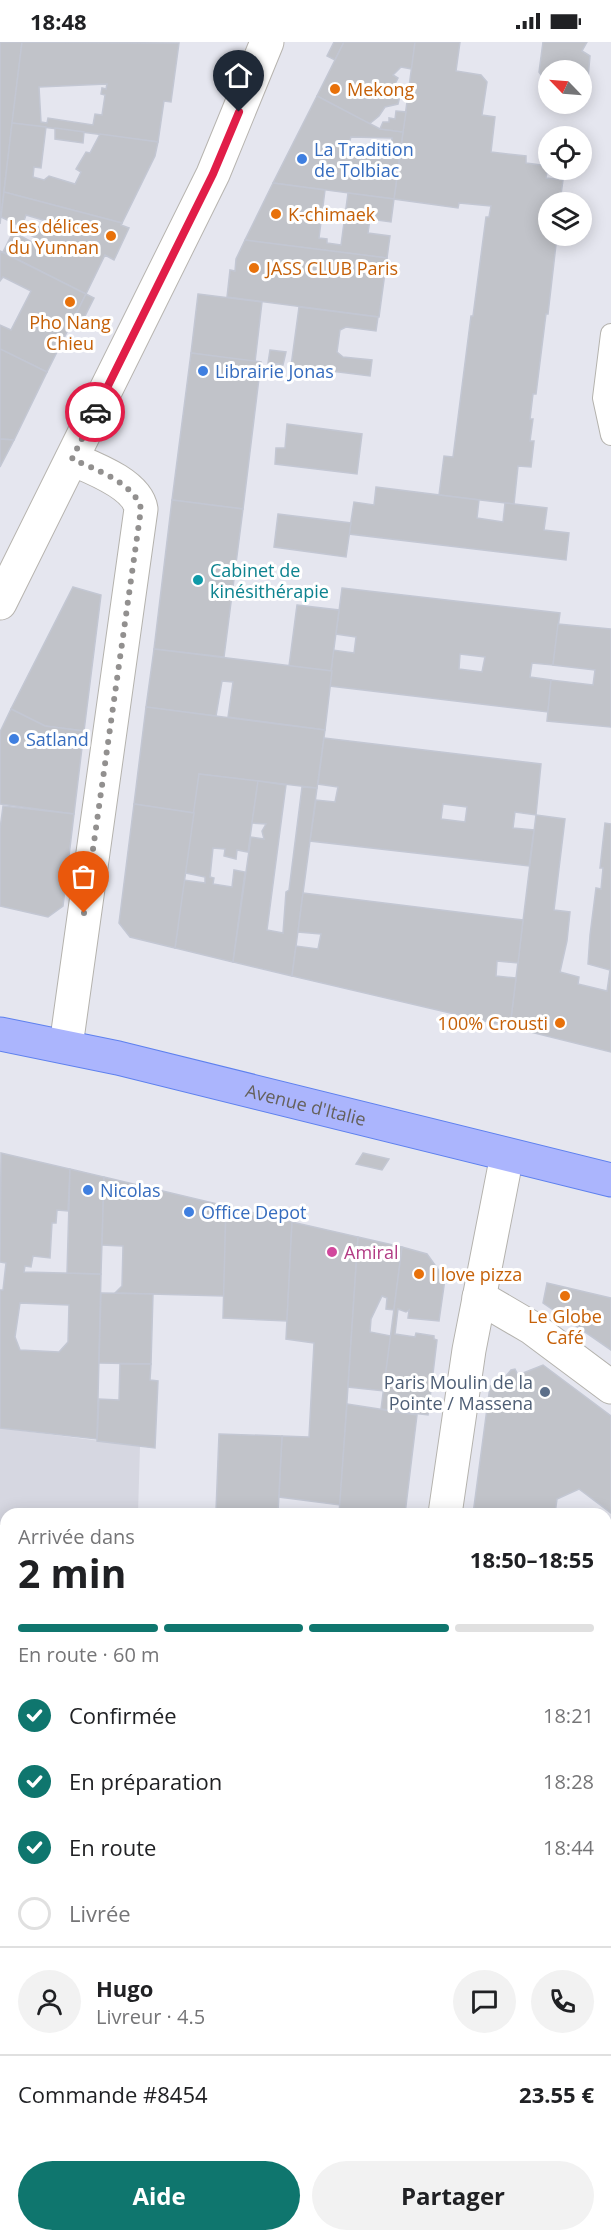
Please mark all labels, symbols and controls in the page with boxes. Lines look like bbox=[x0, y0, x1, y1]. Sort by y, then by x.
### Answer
text: 18:48 bbox=[30, 6, 87, 36]
pin bbox=[213, 50, 264, 112]
icon: home bbox=[222, 59, 255, 92]
north arrow bbox=[538, 60, 592, 114]
map controls bbox=[538, 60, 592, 246]
place label: Mekong bbox=[347, 77, 415, 101]
marker: Mekong bbox=[328, 82, 342, 96]
button: locate bbox=[538, 126, 592, 180]
place label: La Tradition de Tolbiac bbox=[314, 137, 414, 182]
marker: La Tradition de Tolbiac bbox=[295, 152, 309, 166]
button: layers bbox=[538, 192, 592, 246]
place label: K-chimaek bbox=[288, 202, 376, 226]
marker: K-chimaek bbox=[269, 207, 283, 221]
place label: Les délices du Yunnan bbox=[8, 214, 99, 259]
marker: Les délices du Yunnan bbox=[104, 229, 118, 243]
place label: JASS CLUB Paris bbox=[264, 256, 398, 280]
marker: JASS CLUB Paris bbox=[247, 261, 261, 275]
marker: Pho Nang Chieu bbox=[63, 295, 77, 309]
place label: Pho Nang Chieu bbox=[29, 310, 111, 355]
place label: Librairie Jonas bbox=[215, 359, 334, 383]
marker: Librairie Jonas bbox=[196, 364, 210, 378]
courier bbox=[65, 382, 125, 442]
icon: car bbox=[79, 396, 112, 429]
place label: Cabinet de kinésithérapie bbox=[210, 558, 329, 603]
marker: Cabinet de kinésithérapie bbox=[191, 573, 205, 587]
place label: Satland bbox=[26, 727, 89, 751]
marker: Satland bbox=[7, 732, 21, 746]
pin bbox=[58, 851, 109, 913]
icon: bag bbox=[67, 860, 100, 893]
place label: 100% Crousti bbox=[437, 1011, 548, 1035]
marker: 100% Crousti bbox=[553, 1016, 567, 1030]
street label: Avenue d'Italie bbox=[243, 1078, 369, 1131]
place label: Nicolas bbox=[100, 1178, 161, 1202]
marker: Nicolas bbox=[81, 1183, 95, 1197]
place label: Office Depot bbox=[201, 1200, 306, 1224]
marker: Office Depot bbox=[182, 1205, 196, 1219]
place label: Amiral bbox=[344, 1240, 399, 1264]
marker: Amiral bbox=[325, 1245, 339, 1259]
place label: I love pizza bbox=[431, 1262, 522, 1286]
marker: I love pizza bbox=[412, 1267, 426, 1281]
marker: Le Globe Café bbox=[558, 1289, 572, 1303]
place label: Le Globe Café bbox=[528, 1304, 602, 1349]
place label: Paris Moulin de la Pointe / Massena bbox=[384, 1370, 533, 1415]
marker: Paris Moulin de la Pointe / Massena bbox=[538, 1385, 552, 1399]
text: Arrivée dans bbox=[18, 1523, 135, 1550]
text: 18:50–18:55 bbox=[470, 1544, 594, 1574]
text: 2 min bbox=[18, 1546, 126, 1599]
text: En route · 60 m bbox=[18, 1641, 160, 1668]
icon: check bbox=[18, 1699, 51, 1732]
text: Confirmée bbox=[69, 1700, 177, 1730]
text: 18:21 bbox=[543, 1702, 594, 1729]
icon: check bbox=[18, 1765, 51, 1798]
text: En préparation bbox=[69, 1766, 222, 1796]
text: 18:28 bbox=[543, 1768, 594, 1795]
icon: check bbox=[18, 1831, 51, 1864]
text: En route bbox=[69, 1832, 156, 1862]
text: 18:44 bbox=[543, 1834, 594, 1861]
text: Livrée bbox=[69, 1898, 131, 1928]
button: person bbox=[18, 1970, 81, 2033]
button: chat bbox=[453, 1970, 516, 2033]
button: phone bbox=[531, 1970, 594, 2033]
text: Hugo bbox=[96, 1973, 153, 2003]
text: Livreur · 4.5 bbox=[96, 2003, 205, 2030]
text: Commande #8454 bbox=[18, 2079, 208, 2109]
text: 23.55 € bbox=[519, 2079, 594, 2109]
button: Aide bbox=[18, 2161, 300, 2230]
button: Partager bbox=[312, 2161, 594, 2230]

